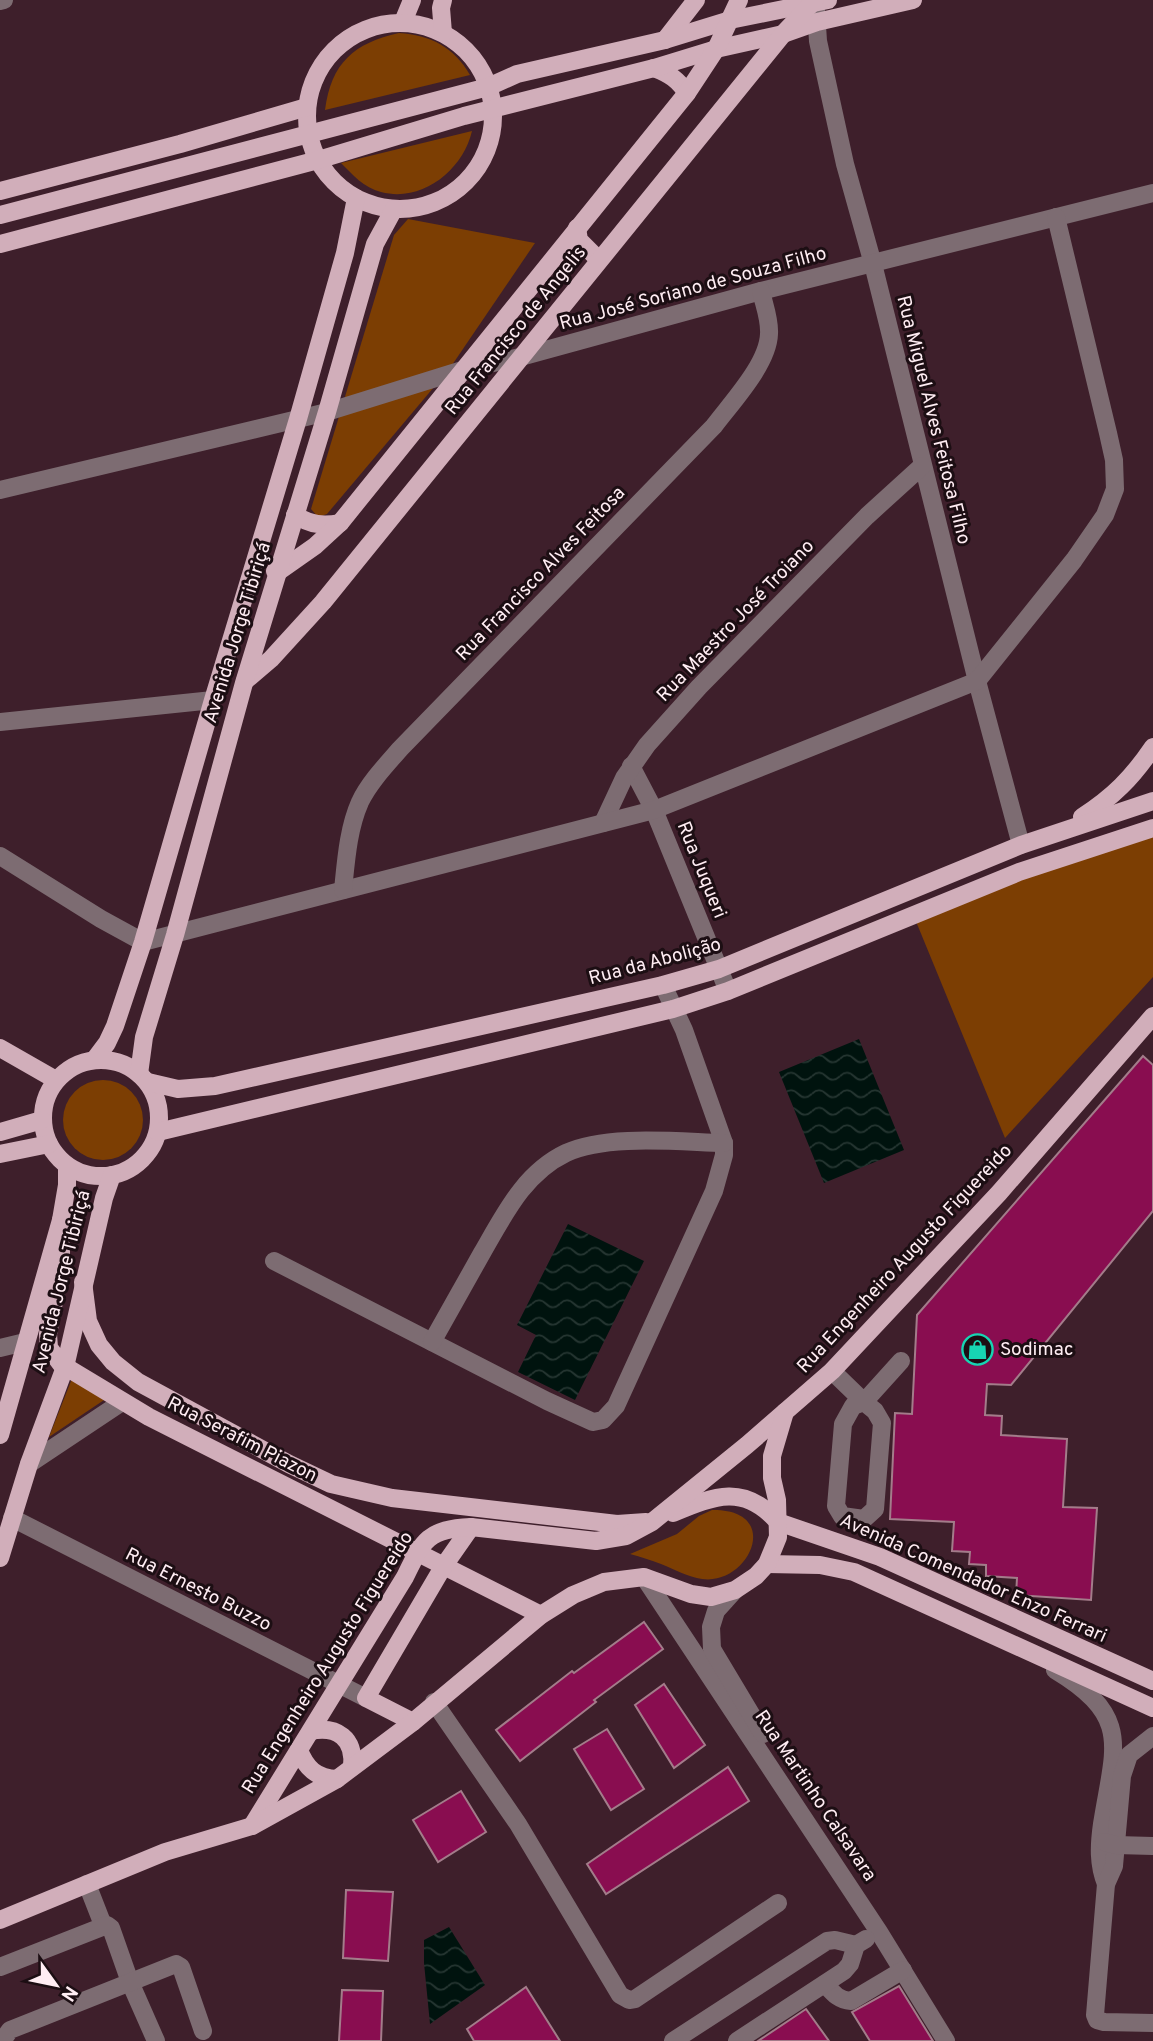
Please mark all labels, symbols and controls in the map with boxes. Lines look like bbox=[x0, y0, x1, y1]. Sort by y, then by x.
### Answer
street label: Rua Francisco de Angelis bbox=[440, 241, 592, 421]
street label: Rua José Soriano de Souza Filho bbox=[557, 242, 829, 336]
street label: Rua Miguel Alves Feitosa Filho bbox=[890, 293, 976, 547]
street label: Rua Francisco Alves Feitosa bbox=[451, 482, 631, 666]
street label: Rua Maestro José Troiano bbox=[652, 535, 820, 707]
street label: Avenida Jorge Tibiriçá bbox=[199, 540, 277, 726]
street label: Rua Juqueri bbox=[671, 818, 731, 922]
street label: Rua da Abolição bbox=[586, 933, 724, 991]
street label: Rua Engenheiro Augusto Figuereido bbox=[792, 1139, 1018, 1379]
street label: Avenida Jorge Tibiriçá bbox=[28, 1188, 96, 1376]
shop icon: Sodimac bbox=[960, 1333, 994, 1367]
place label: Sodimac bbox=[1000, 1338, 1073, 1362]
street label: Rua Serafim Piazon bbox=[163, 1392, 321, 1488]
street label: Avenida Comendador Enzo Ferrari bbox=[836, 1509, 1110, 1649]
street label: Rua Engenheiro Augusto Figuereido bbox=[237, 1527, 419, 1799]
street label: Rua Ernesto Buzzo bbox=[121, 1543, 275, 1637]
street label: Rua Martinho Calsavara bbox=[749, 1706, 881, 1886]
north arrow bbox=[21, 1950, 91, 2020]
text: N bbox=[55, 1981, 82, 2005]

